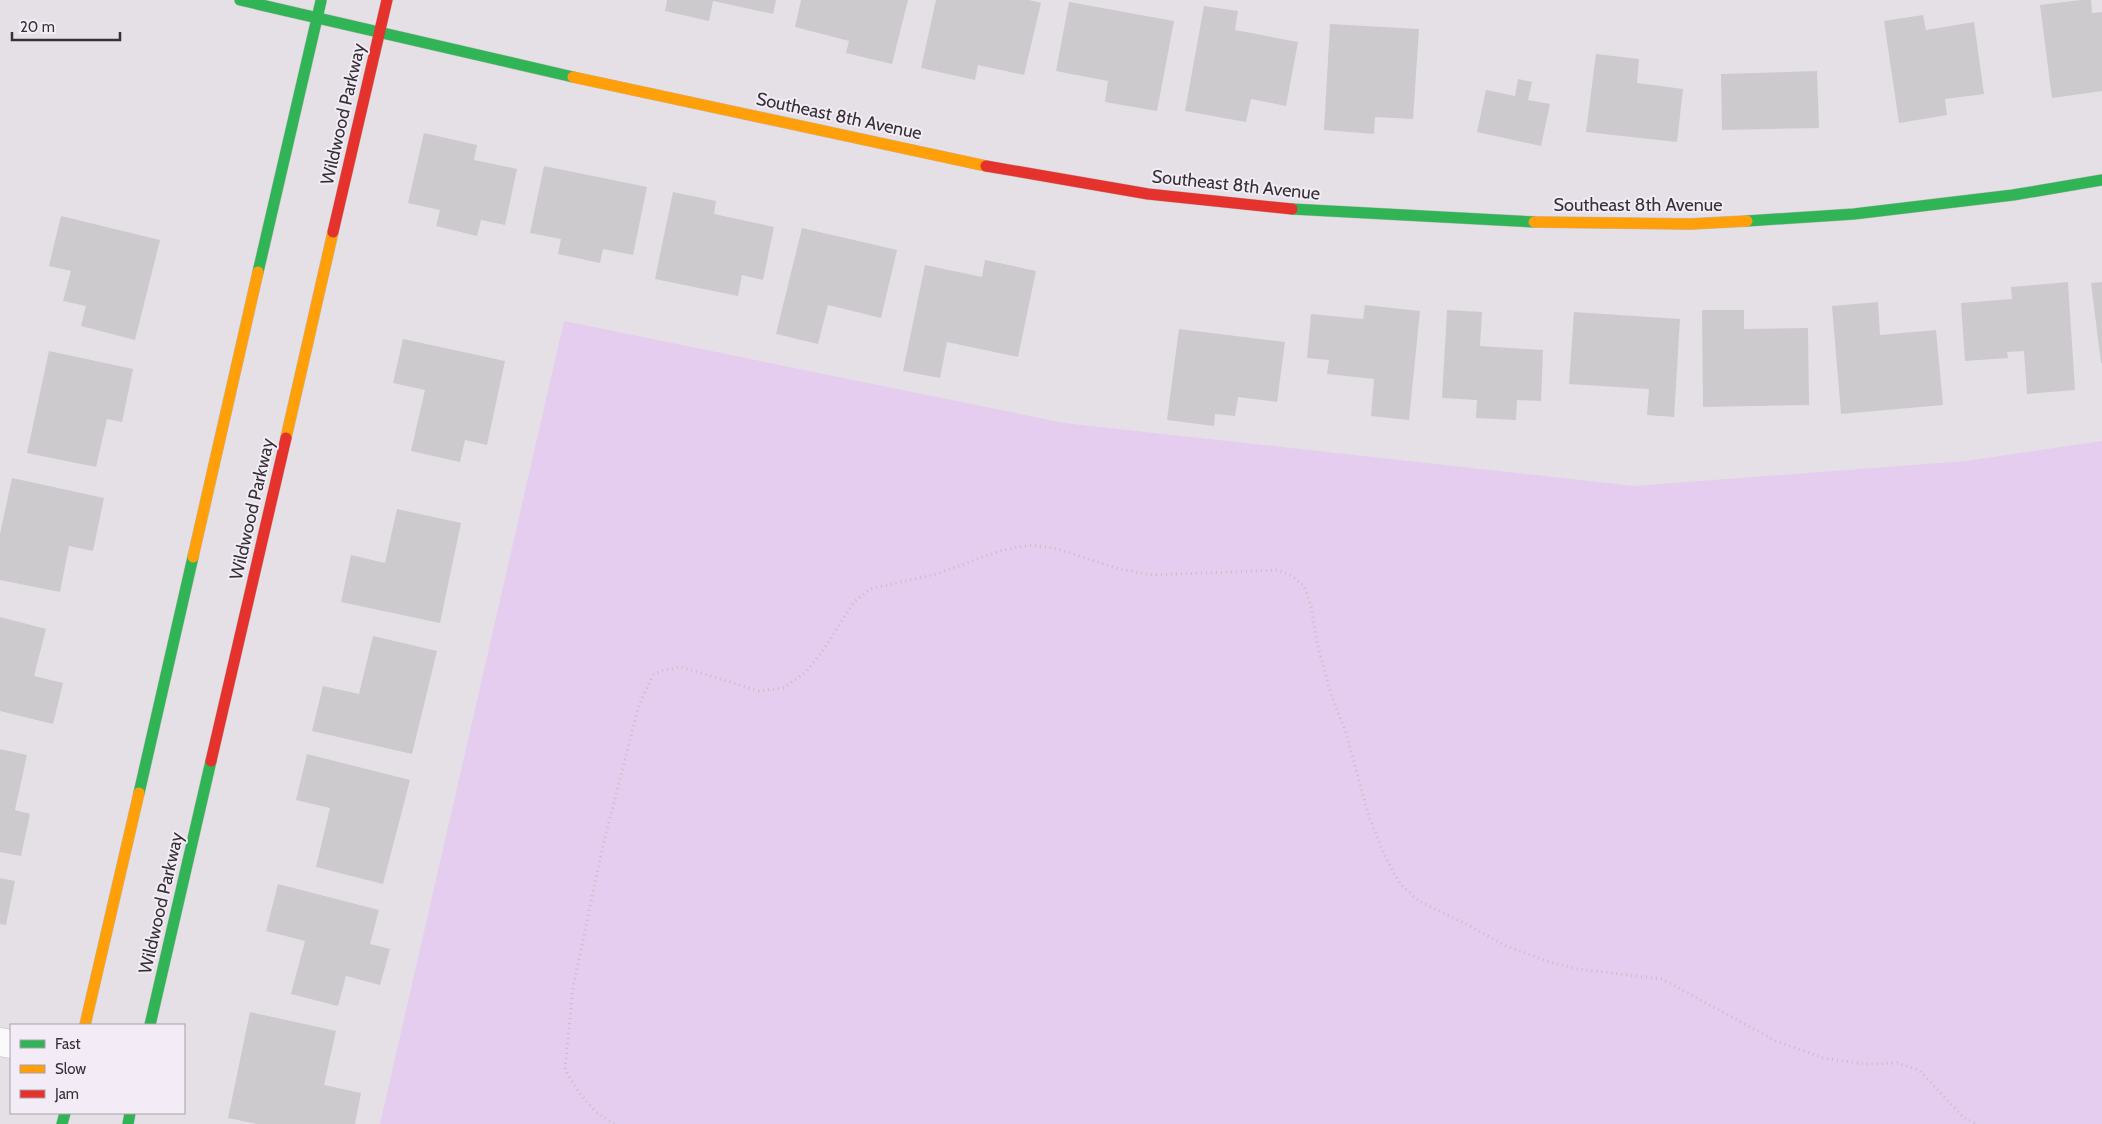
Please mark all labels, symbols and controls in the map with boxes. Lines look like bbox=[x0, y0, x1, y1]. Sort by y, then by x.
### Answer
scale bar bbox=[12, 10, 120, 42]
text: 20 m bbox=[20, 18, 55, 36]
street label: Wildwood Parkway bbox=[316, 41, 370, 187]
street label: Southeast 8th Avenue bbox=[754, 88, 924, 144]
street label: Southeast 8th Avenue bbox=[1151, 165, 1321, 205]
street label: Southeast 8th Avenue bbox=[1554, 194, 1722, 216]
street label: Wildwood Parkway bbox=[225, 436, 279, 582]
street label: Wildwood Parkway bbox=[134, 830, 188, 976]
legend bbox=[10, 1024, 185, 1114]
text: Fast bbox=[55, 1035, 80, 1053]
text: Slow bbox=[55, 1060, 86, 1078]
text: Jam bbox=[54, 1085, 79, 1103]

